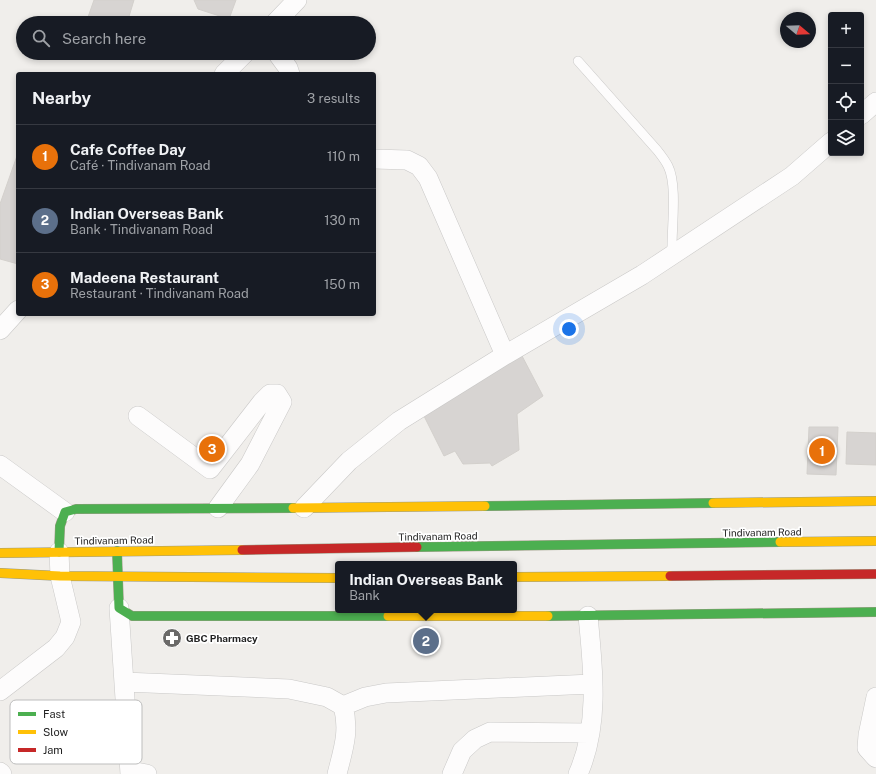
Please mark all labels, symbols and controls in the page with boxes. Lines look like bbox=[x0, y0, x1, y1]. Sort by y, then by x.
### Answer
north arrow bbox=[780, 12, 816, 48]
map controls bbox=[828, 12, 864, 156]
button: + bbox=[828, 12, 864, 48]
search box bbox=[16, 16, 376, 60]
icon: search bbox=[30, 27, 52, 49]
text: Search here bbox=[62, 30, 146, 47]
button: − bbox=[828, 48, 864, 84]
button: locate bbox=[828, 84, 864, 120]
text: Nearby bbox=[32, 88, 91, 108]
text: 3 results bbox=[307, 91, 360, 106]
button: layers bbox=[828, 120, 864, 156]
text: Cafe Coffee Day bbox=[70, 141, 186, 158]
text: 1 bbox=[42, 149, 48, 164]
text: 110 m bbox=[327, 149, 360, 164]
text: Café · Tindivanam Road bbox=[70, 158, 210, 173]
text: Indian Overseas Bank bbox=[70, 205, 224, 222]
text: 2 bbox=[41, 213, 49, 228]
text: 130 m bbox=[324, 213, 360, 228]
text: Bank · Tindivanam Road bbox=[70, 222, 213, 237]
text: Madeena Restaurant bbox=[70, 269, 219, 286]
text: 3 bbox=[41, 277, 49, 292]
text: 150 m bbox=[324, 277, 360, 292]
text: Restaurant · Tindivanam Road bbox=[70, 286, 249, 301]
your location bbox=[559, 319, 579, 339]
pin: 3 bbox=[199, 434, 225, 464]
pin: 1 bbox=[809, 436, 835, 466]
street label: Tindivanam Road bbox=[722, 525, 802, 539]
street label: Tindivanam Road bbox=[398, 529, 478, 543]
street label: Tindivanam Road bbox=[74, 533, 154, 547]
popup bbox=[335, 561, 517, 613]
text: Indian Overseas Bank bbox=[349, 571, 503, 588]
text: Bank bbox=[349, 588, 380, 603]
pin: 2 bbox=[413, 626, 439, 656]
pharmacy icon: GBC Pharmacy bbox=[161, 627, 183, 649]
place label: GBC Pharmacy bbox=[186, 632, 258, 644]
legend bbox=[10, 700, 142, 764]
text: Fast bbox=[43, 708, 65, 720]
text: Slow bbox=[43, 726, 69, 738]
text: Jam bbox=[43, 744, 63, 756]

